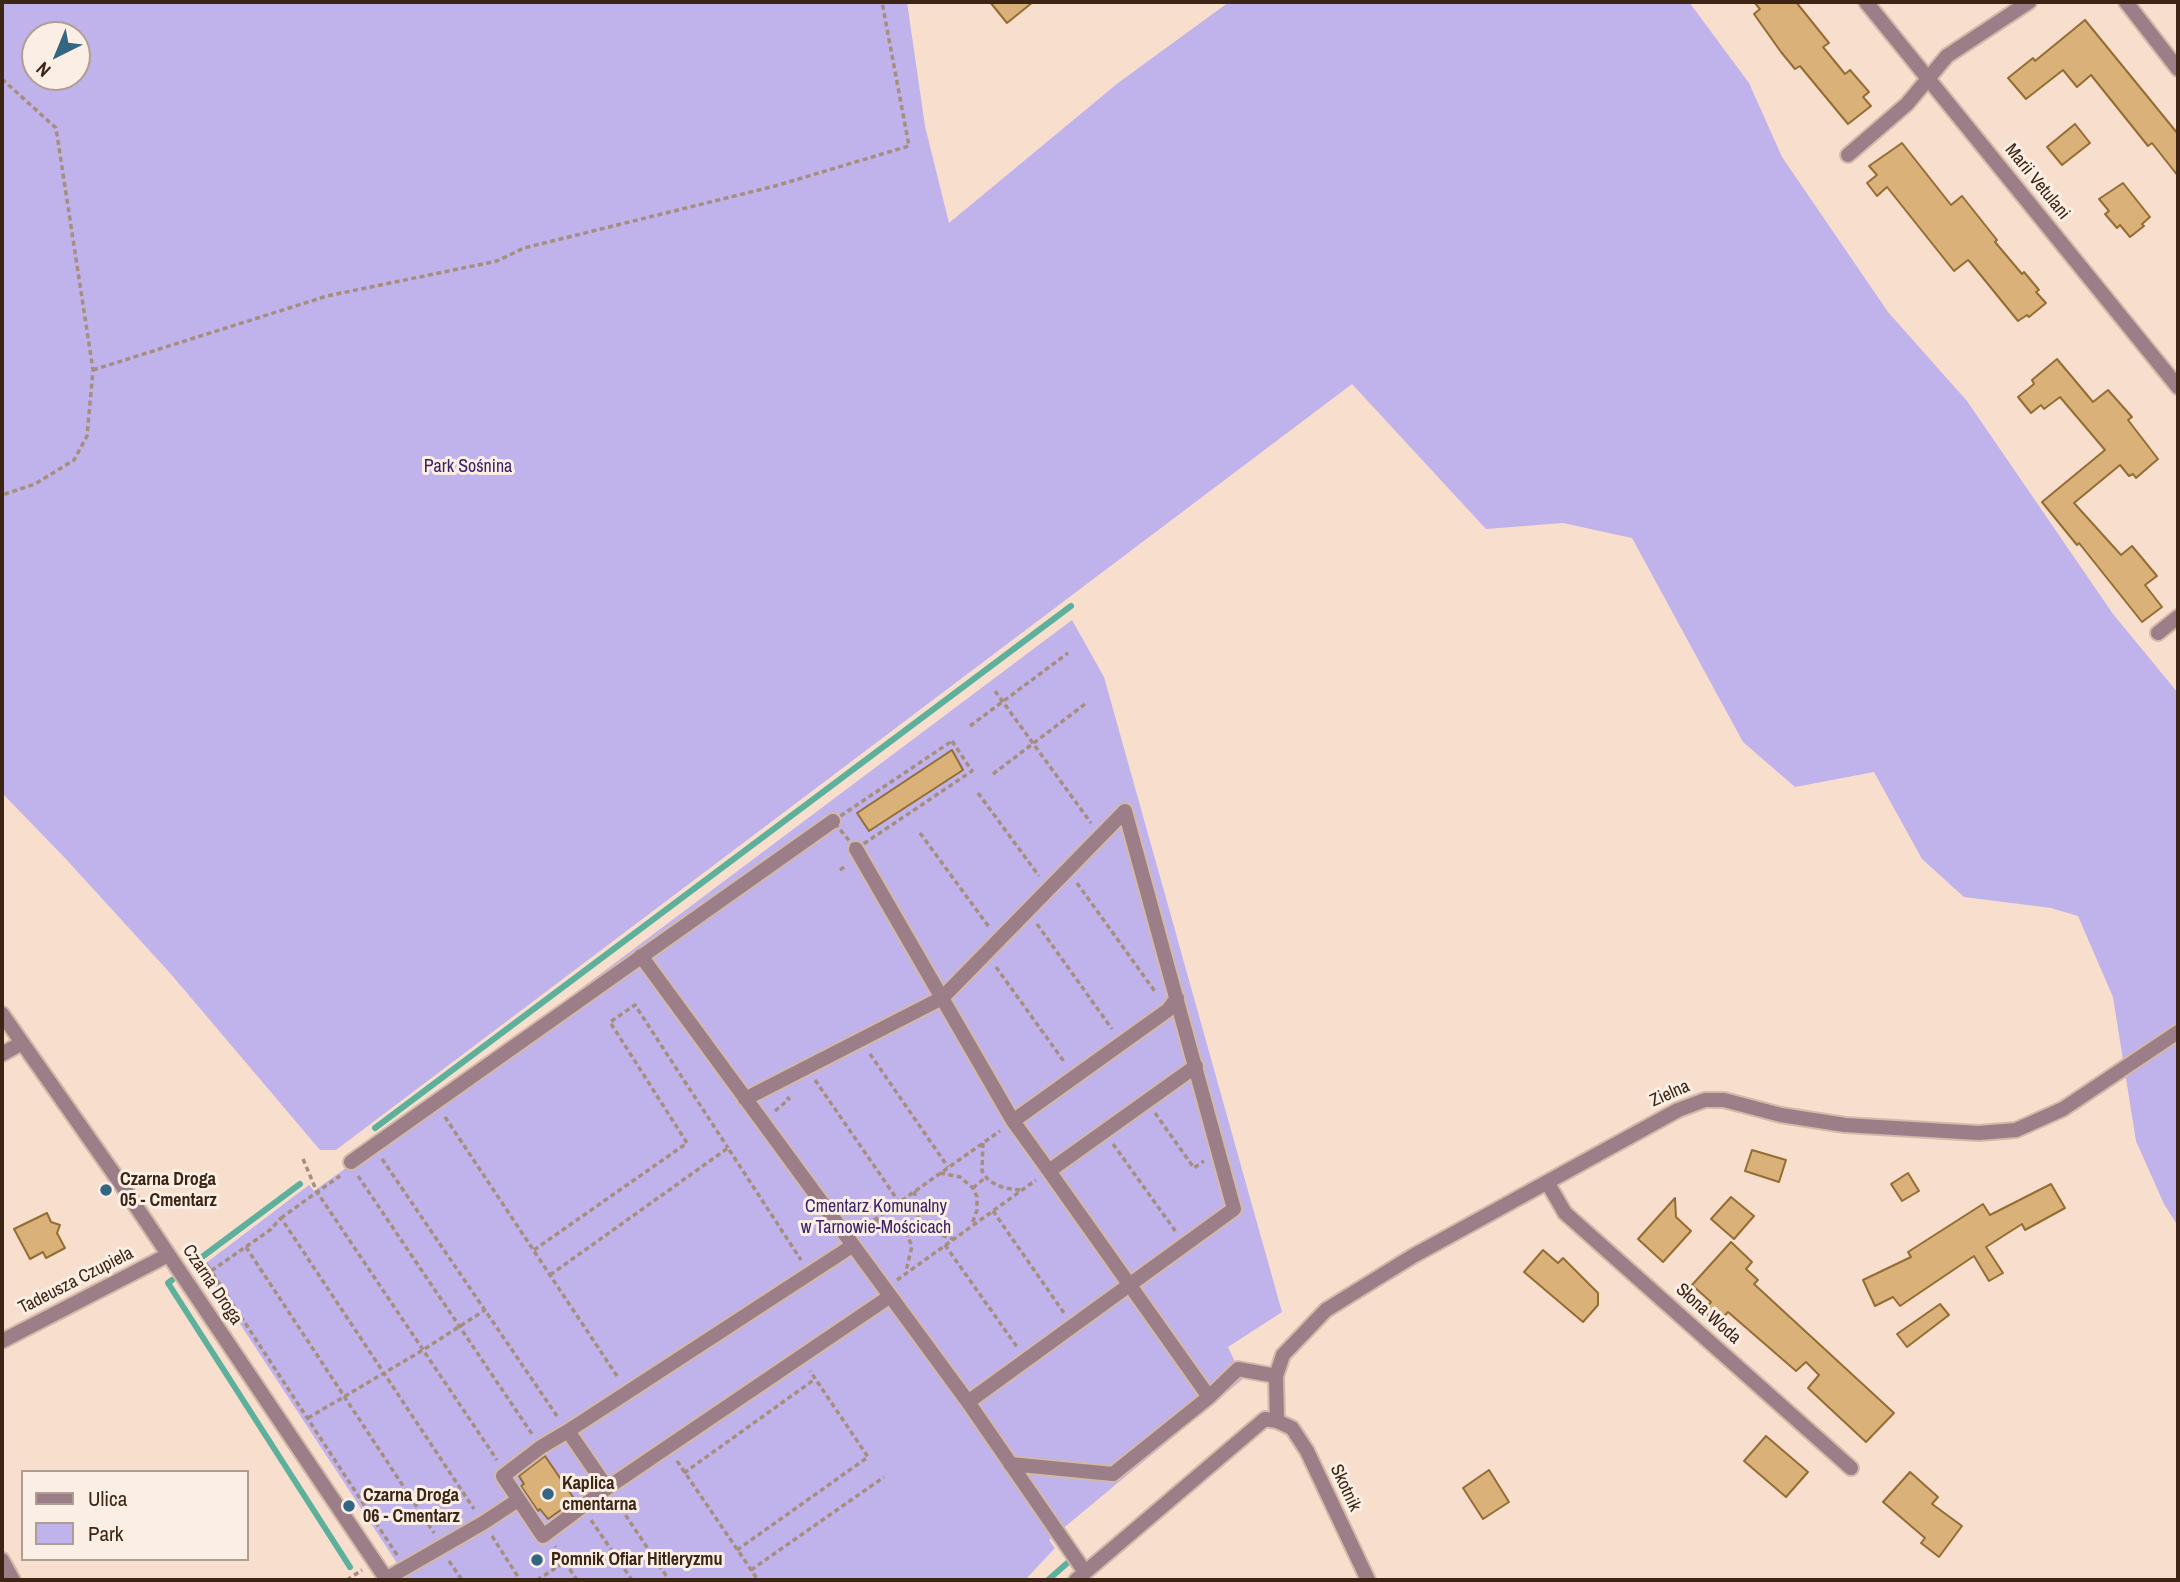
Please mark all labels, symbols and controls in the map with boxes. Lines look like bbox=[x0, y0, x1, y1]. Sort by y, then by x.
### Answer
north arrow bbox=[21, 21, 91, 91]
text: N bbox=[30, 57, 56, 83]
street label: Marii Vetulani bbox=[2000, 140, 2074, 224]
park label: Park Sośnina bbox=[424, 456, 512, 478]
street label: Zielna bbox=[1647, 1076, 1693, 1112]
place label: Czarna Droga 05 - Cmentarz bbox=[120, 1169, 217, 1212]
marker: Czarna Droga 05 - Cmentarz bbox=[98, 1182, 114, 1198]
park label: Cmentarz Komunalny w Tarnowie-Mościcach bbox=[801, 1196, 951, 1238]
street label: Czarna Droga bbox=[177, 1241, 247, 1329]
street label: Tadeusza Czupiela bbox=[15, 1243, 137, 1319]
street label: Słona Woda bbox=[1671, 1279, 1745, 1349]
street label: Skotnik bbox=[1325, 1461, 1365, 1515]
legend bbox=[21, 1470, 248, 1561]
place label: Kaplica cmentarna bbox=[562, 1473, 637, 1516]
text: Ulica bbox=[88, 1484, 127, 1513]
place label: Czarna Droga 06 - Cmentarz bbox=[363, 1485, 460, 1528]
marker: Kaplica cmentarna bbox=[540, 1486, 556, 1502]
marker: Czarna Droga 06 - Cmentarz bbox=[341, 1498, 357, 1514]
text: Park bbox=[88, 1519, 123, 1548]
place label: Pomnik Ofiar Hitleryzmu bbox=[551, 1549, 722, 1571]
marker: Pomnik Ofiar Hitleryzmu bbox=[529, 1552, 545, 1568]

